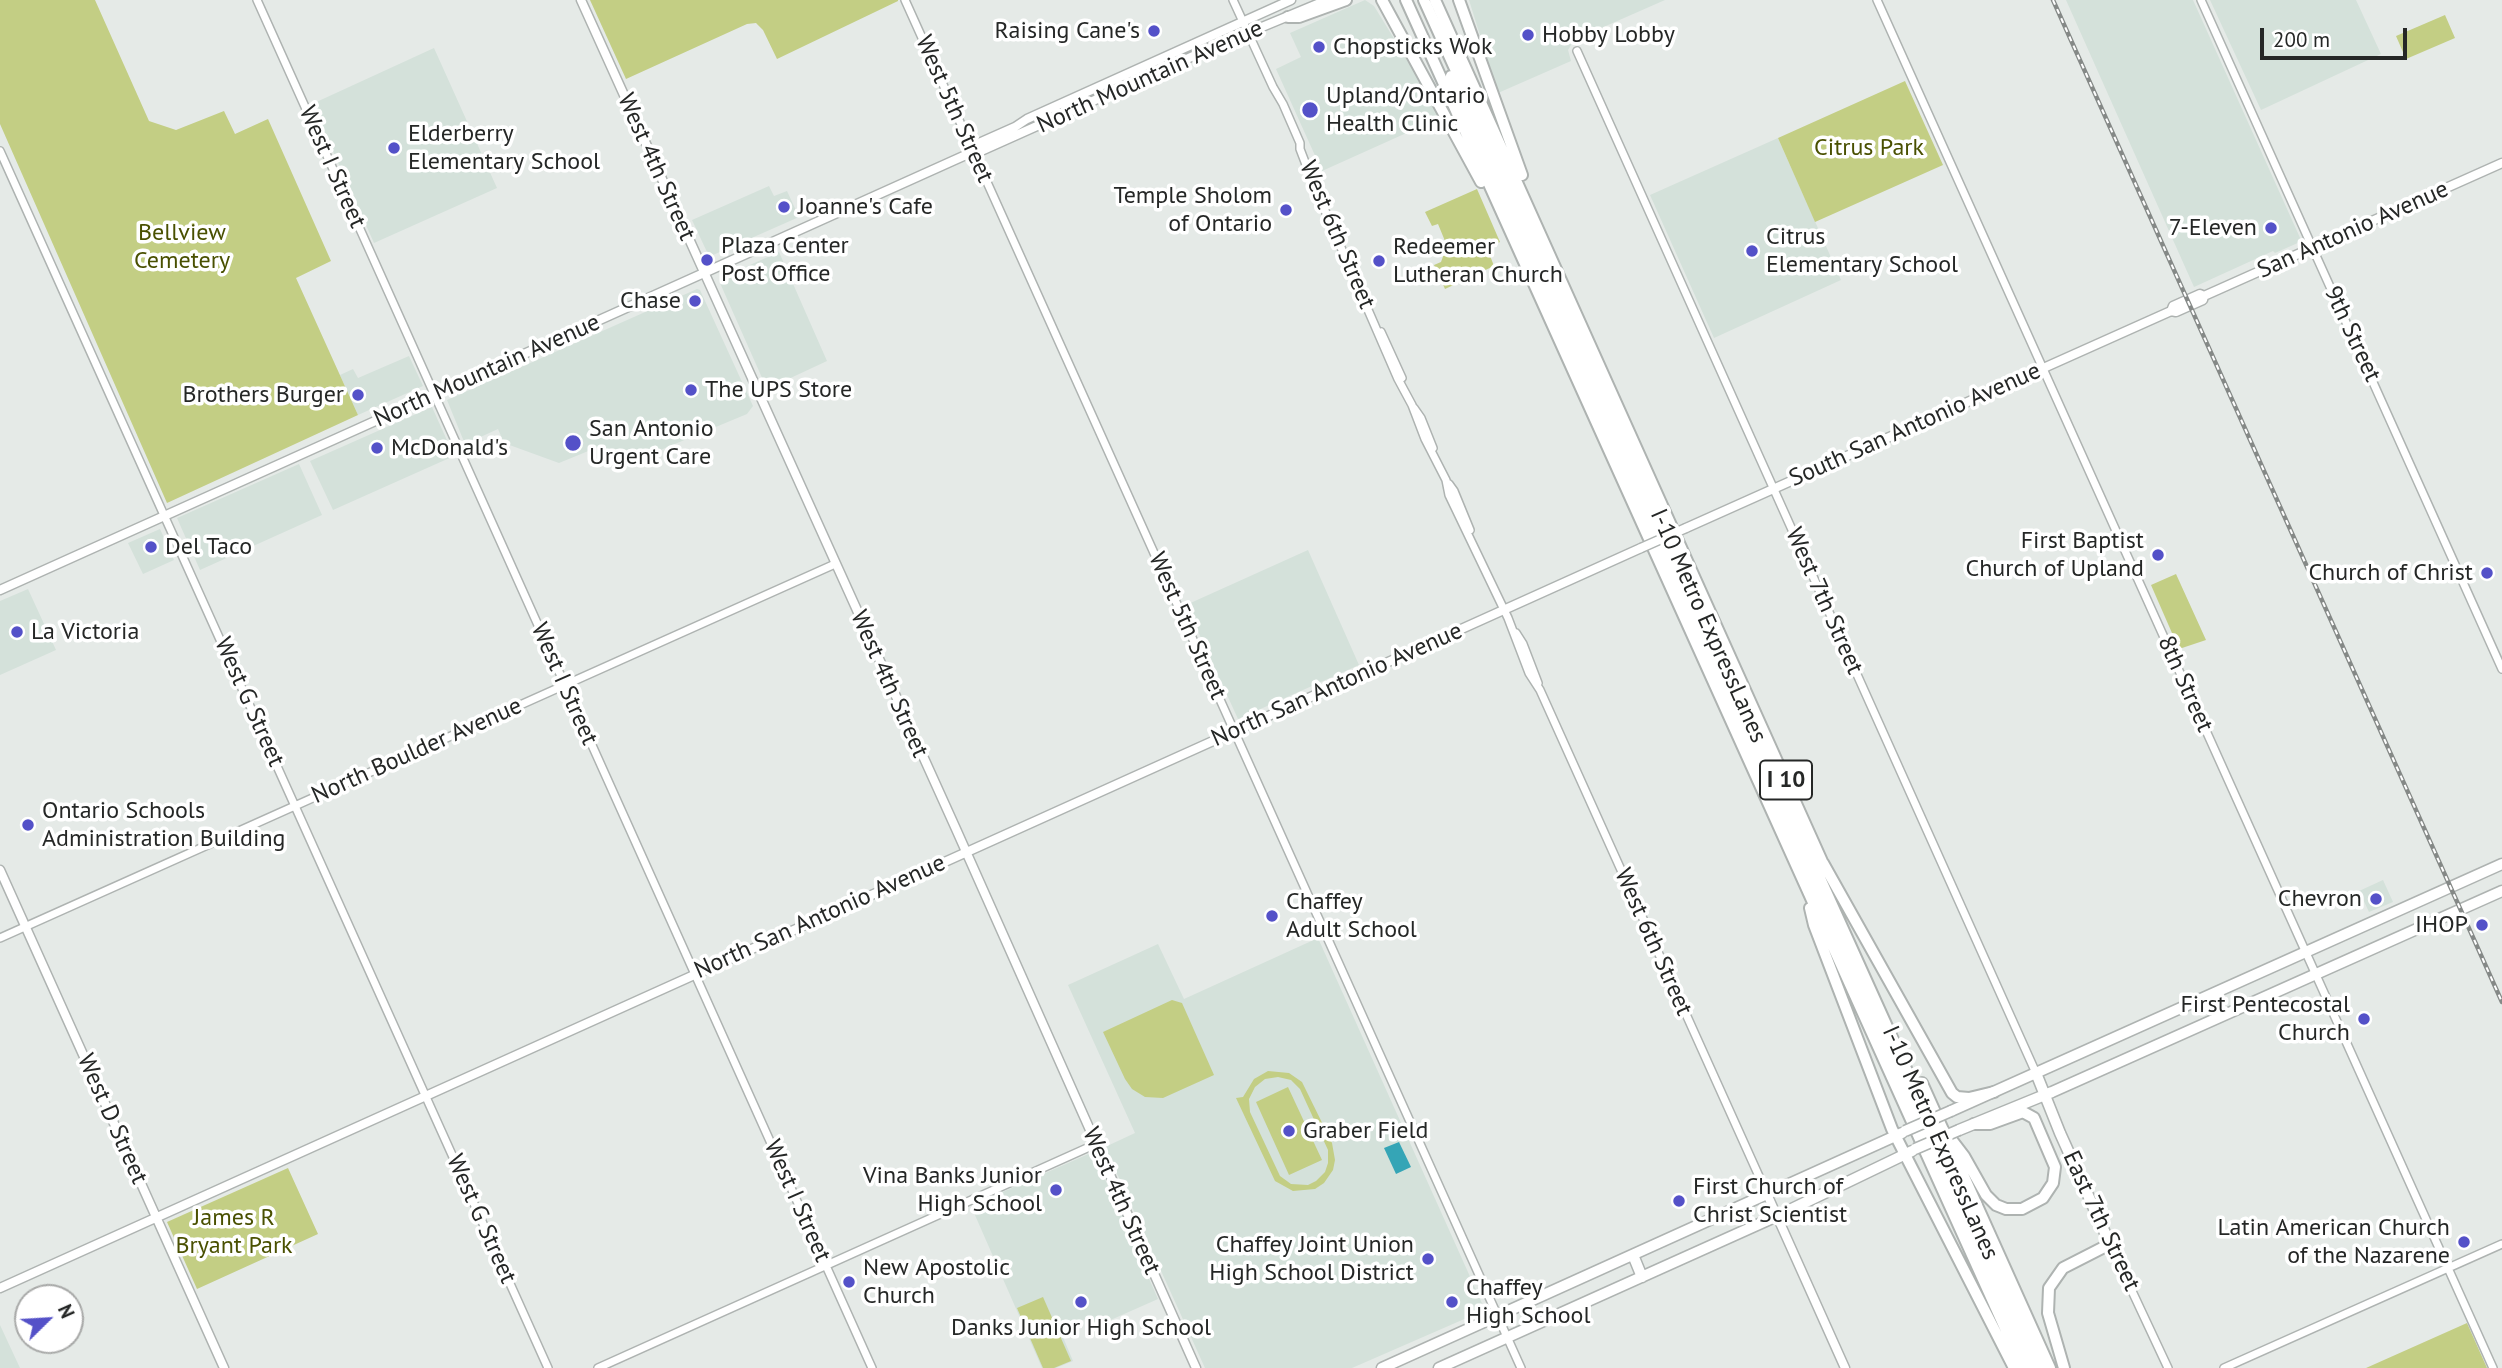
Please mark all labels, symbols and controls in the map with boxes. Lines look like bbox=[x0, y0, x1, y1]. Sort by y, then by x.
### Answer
street label: North Mountain Avenue bbox=[1032, 14, 1268, 140]
scale bar bbox=[2264, 14, 2411, 58]
place label: Raising Cane's bbox=[995, 17, 1140, 45]
place label: Hobby Lobby bbox=[1542, 21, 1675, 49]
marker: Raising Cane's bbox=[1146, 23, 1162, 39]
text: 200 m bbox=[2273, 26, 2330, 53]
marker: Hobby Lobby bbox=[1520, 27, 1536, 43]
street label: West 5th Street bbox=[909, 31, 999, 187]
place label: Chopsticks Wok bbox=[1333, 33, 1492, 61]
marker: Chopsticks Wok bbox=[1311, 39, 1327, 55]
place label: Upland/Ontario Health Clinic bbox=[1326, 82, 1485, 138]
street label: West 4th Street bbox=[611, 89, 701, 245]
marker: Upland/Ontario Health Clinic bbox=[1300, 100, 1320, 120]
street label: West I Street bbox=[292, 102, 372, 232]
place label: Elderberry Elementary School bbox=[408, 120, 600, 176]
park label: Citrus Park bbox=[1814, 134, 1924, 162]
marker: Elderberry Elementary School bbox=[386, 140, 402, 156]
street label: West 6th Street bbox=[1293, 157, 1381, 313]
street label: San Antonio Avenue bbox=[2253, 175, 2453, 285]
place label: Temple Sholom of Ontario bbox=[1113, 182, 1272, 238]
place label: Joanne's Cafe bbox=[798, 193, 933, 221]
marker: Joanne's Cafe bbox=[776, 199, 792, 215]
marker: Temple Sholom of Ontario bbox=[1278, 202, 1294, 218]
place label: 7-Eleven bbox=[2169, 214, 2257, 242]
park label: Bellview Cemetery bbox=[134, 219, 230, 275]
marker: 7-Eleven bbox=[2263, 220, 2279, 236]
place label: Citrus Elementary School bbox=[1766, 223, 1958, 279]
place label: Plaza Center Post Office bbox=[721, 232, 849, 288]
place label: Redeemer Lutheran Church bbox=[1393, 233, 1563, 289]
marker: Citrus Elementary School bbox=[1744, 243, 1760, 259]
marker: Plaza Center Post Office bbox=[699, 252, 715, 268]
marker: Redeemer Lutheran Church bbox=[1371, 253, 1387, 269]
street label: 9th Street bbox=[2317, 282, 2387, 386]
place label: Chase bbox=[620, 287, 681, 315]
marker: Chase bbox=[687, 293, 703, 309]
street label: North Mountain Avenue bbox=[369, 308, 605, 434]
street label: South San Antonio Avenue bbox=[1785, 357, 2045, 493]
place label: The UPS Store bbox=[705, 376, 852, 404]
place label: Brothers Burger bbox=[182, 381, 344, 409]
marker: The UPS Store bbox=[683, 382, 699, 398]
marker: Brothers Burger bbox=[350, 387, 366, 403]
place label: San Antonio Urgent Care bbox=[589, 415, 714, 471]
marker: San Antonio Urgent Care bbox=[563, 433, 583, 453]
place label: McDonald's bbox=[391, 434, 508, 462]
marker: McDonald's bbox=[369, 440, 385, 456]
street label: I-10 Metro ExpressLanes bbox=[1643, 505, 1773, 747]
street label: West 7th Street bbox=[1779, 523, 1869, 679]
place label: First Baptist Church of Upland bbox=[1965, 527, 2144, 583]
place label: Del Taco bbox=[165, 533, 252, 561]
marker: Del Taco bbox=[143, 539, 159, 555]
marker: First Baptist Church of Upland bbox=[2150, 547, 2166, 563]
street label: West 5th Street bbox=[1142, 548, 1232, 704]
place label: Church of Christ bbox=[2308, 559, 2473, 587]
marker: Church of Christ bbox=[2479, 565, 2495, 581]
street label: West 4th Street bbox=[844, 606, 934, 762]
street label: North San Antonio Avenue bbox=[1207, 617, 1467, 753]
place label: La Victoria bbox=[31, 618, 139, 646]
street label: West I Street bbox=[524, 619, 604, 749]
marker: La Victoria bbox=[9, 624, 25, 640]
street label: 8th Street bbox=[2151, 632, 2219, 736]
street label: West G Street bbox=[208, 633, 290, 771]
street label: North Boulder Avenue bbox=[307, 692, 527, 810]
road number: I 10 bbox=[1760, 760, 1812, 800]
place label: Ontario Schools Administration Building bbox=[42, 797, 285, 853]
marker: Ontario Schools Administration Building bbox=[20, 817, 36, 833]
street label: North San Antonio Avenue bbox=[690, 849, 950, 985]
street label: West 6th Street bbox=[1608, 864, 1698, 1020]
place label: Chevron bbox=[2278, 885, 2362, 913]
place label: Chaffey Adult School bbox=[1286, 888, 1417, 944]
marker: Chevron bbox=[2368, 891, 2384, 907]
marker: Chaffey Adult School bbox=[1264, 908, 1280, 924]
place label: IHOP bbox=[2415, 911, 2468, 939]
marker: IHOP bbox=[2474, 917, 2490, 933]
place label: First Pentecostal Church bbox=[2180, 991, 2350, 1047]
marker: First Pentecostal Church bbox=[2356, 1011, 2372, 1027]
street label: I-10 Metro ExpressLanes bbox=[1875, 1022, 2005, 1264]
street label: West D Street bbox=[71, 1050, 153, 1188]
place label: Graber Field bbox=[1303, 1117, 1428, 1145]
street label: West 4th Street bbox=[1076, 1123, 1166, 1279]
marker: Graber Field bbox=[1281, 1123, 1297, 1139]
street label: West I Street bbox=[757, 1136, 837, 1266]
street label: East 7th Street bbox=[2056, 1147, 2146, 1295]
street label: West G Street bbox=[440, 1150, 522, 1288]
place label: Vina Banks Junior High School bbox=[863, 1162, 1042, 1218]
place label: First Church of Christ Scientist bbox=[1693, 1173, 1847, 1229]
marker: Vina Banks Junior High School bbox=[1048, 1182, 1064, 1198]
marker: First Church of Christ Scientist bbox=[1671, 1193, 1687, 1209]
park label: James R Bryant Park bbox=[175, 1204, 293, 1260]
place label: Latin American Church of the Nazarene bbox=[2218, 1214, 2450, 1270]
place label: Chaffey Joint Union High School District bbox=[1209, 1231, 1414, 1287]
marker: Latin American Church of the Nazarene bbox=[2456, 1234, 2472, 1250]
marker: Chaffey Joint Union High School District bbox=[1420, 1251, 1436, 1267]
place label: New Apostolic Church bbox=[863, 1254, 1010, 1310]
marker: New Apostolic Church bbox=[841, 1274, 857, 1290]
place label: Chaffey High School bbox=[1466, 1274, 1590, 1330]
north arrow bbox=[14, 1284, 84, 1354]
marker: Danks Junior High School bbox=[1073, 1294, 1089, 1310]
marker: Chaffey High School bbox=[1444, 1294, 1460, 1310]
text: N bbox=[53, 1301, 80, 1322]
place label: Danks Junior High School bbox=[951, 1314, 1211, 1342]

